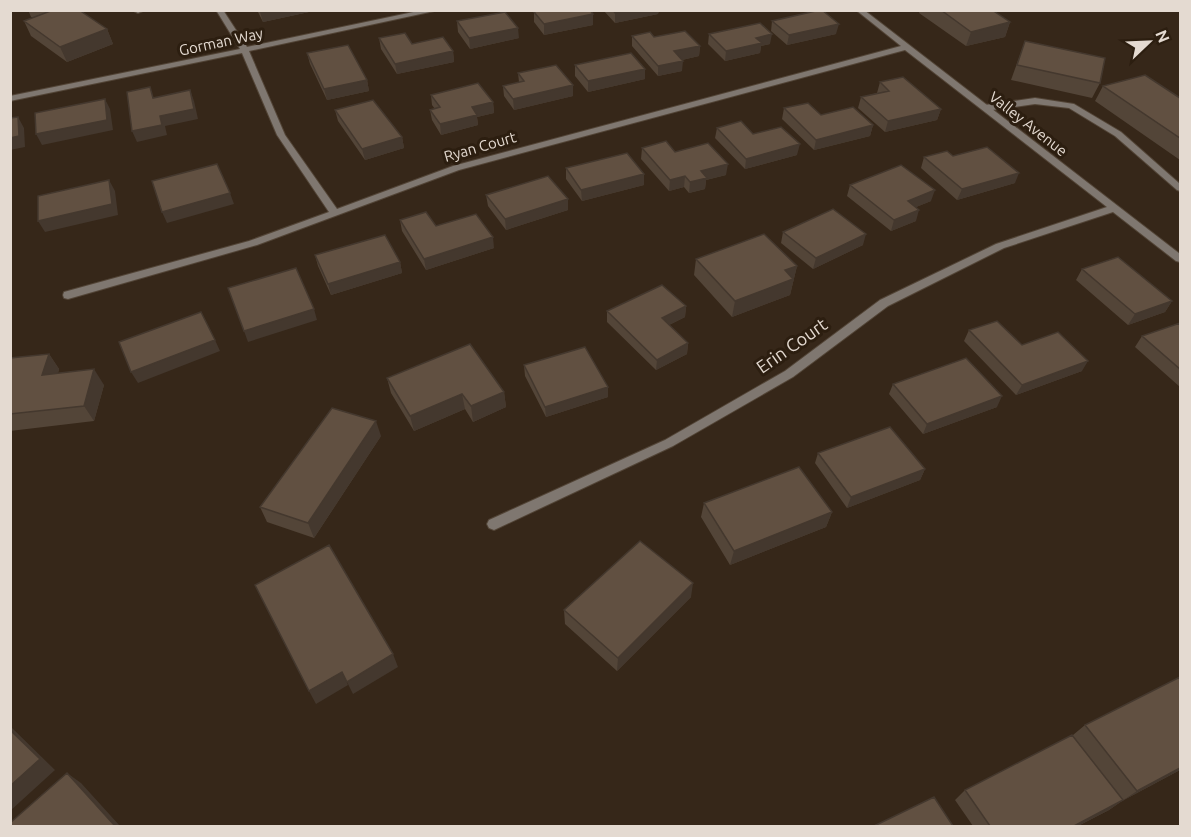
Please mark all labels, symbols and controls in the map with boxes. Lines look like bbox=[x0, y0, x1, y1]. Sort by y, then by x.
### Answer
north arrow bbox=[1119, 12, 1179, 72]
street label: Gorman Way bbox=[177, 24, 265, 59]
text: N bbox=[1152, 27, 1173, 45]
street label: Valley Avenue bbox=[986, 88, 1071, 159]
street label: Ryan Court bbox=[442, 128, 518, 165]
street label: Erin Court bbox=[752, 314, 831, 377]

